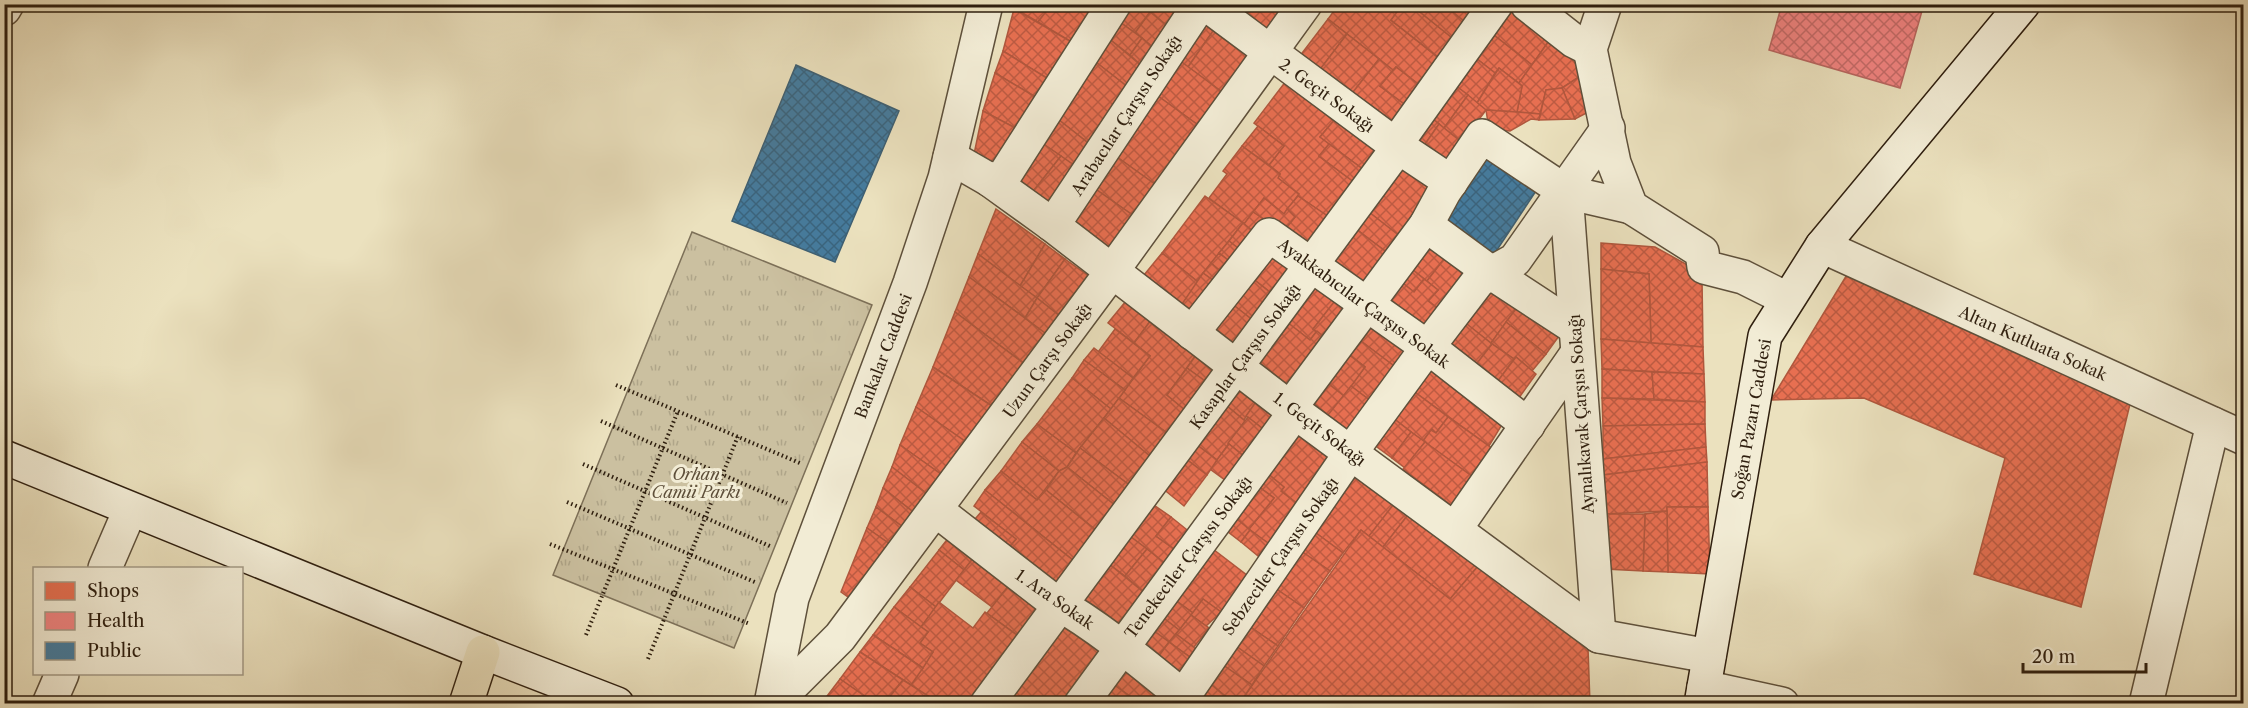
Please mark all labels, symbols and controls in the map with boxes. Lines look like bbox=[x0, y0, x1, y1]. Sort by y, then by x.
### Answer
street label: Arabacılar Çarşısı Sokağı bbox=[1066, 31, 1186, 200]
street label: 2. Geçit Sokağı bbox=[1276, 54, 1379, 136]
street label: Ayakkabıcılar Çarşısı Sokak bbox=[1273, 233, 1454, 373]
street label: Kasaplar Çarşısı Sokağı bbox=[1185, 279, 1305, 433]
street label: Bankalar Caddesi bbox=[850, 291, 916, 421]
street label: Uzun Çarşı Sokağı bbox=[998, 298, 1096, 422]
street label: Altan Kutluata Sokak bbox=[1955, 301, 2111, 385]
street label: Aynalıkavak Çarşısı Sokağı bbox=[1564, 313, 1598, 515]
street label: Soğan Pazarı Caddesi bbox=[1727, 337, 1775, 501]
street label: 1. Geçit Sokağı bbox=[1270, 388, 1370, 470]
park label: Orhan Camii Parkı bbox=[651, 464, 741, 502]
street label: Tenekeciler Çarşısı Sokağı bbox=[1120, 471, 1256, 642]
street label: Sebzeciler Çarşısı Sokağı bbox=[1218, 473, 1342, 639]
street label: 1. Ara Sokak bbox=[1012, 565, 1099, 634]
legend bbox=[33, 567, 243, 675]
text: Shops bbox=[87, 580, 139, 602]
text: Health bbox=[87, 610, 145, 632]
scale bar bbox=[2023, 636, 2146, 674]
text: Public bbox=[87, 640, 141, 662]
text: 20 m bbox=[2032, 646, 2076, 668]

